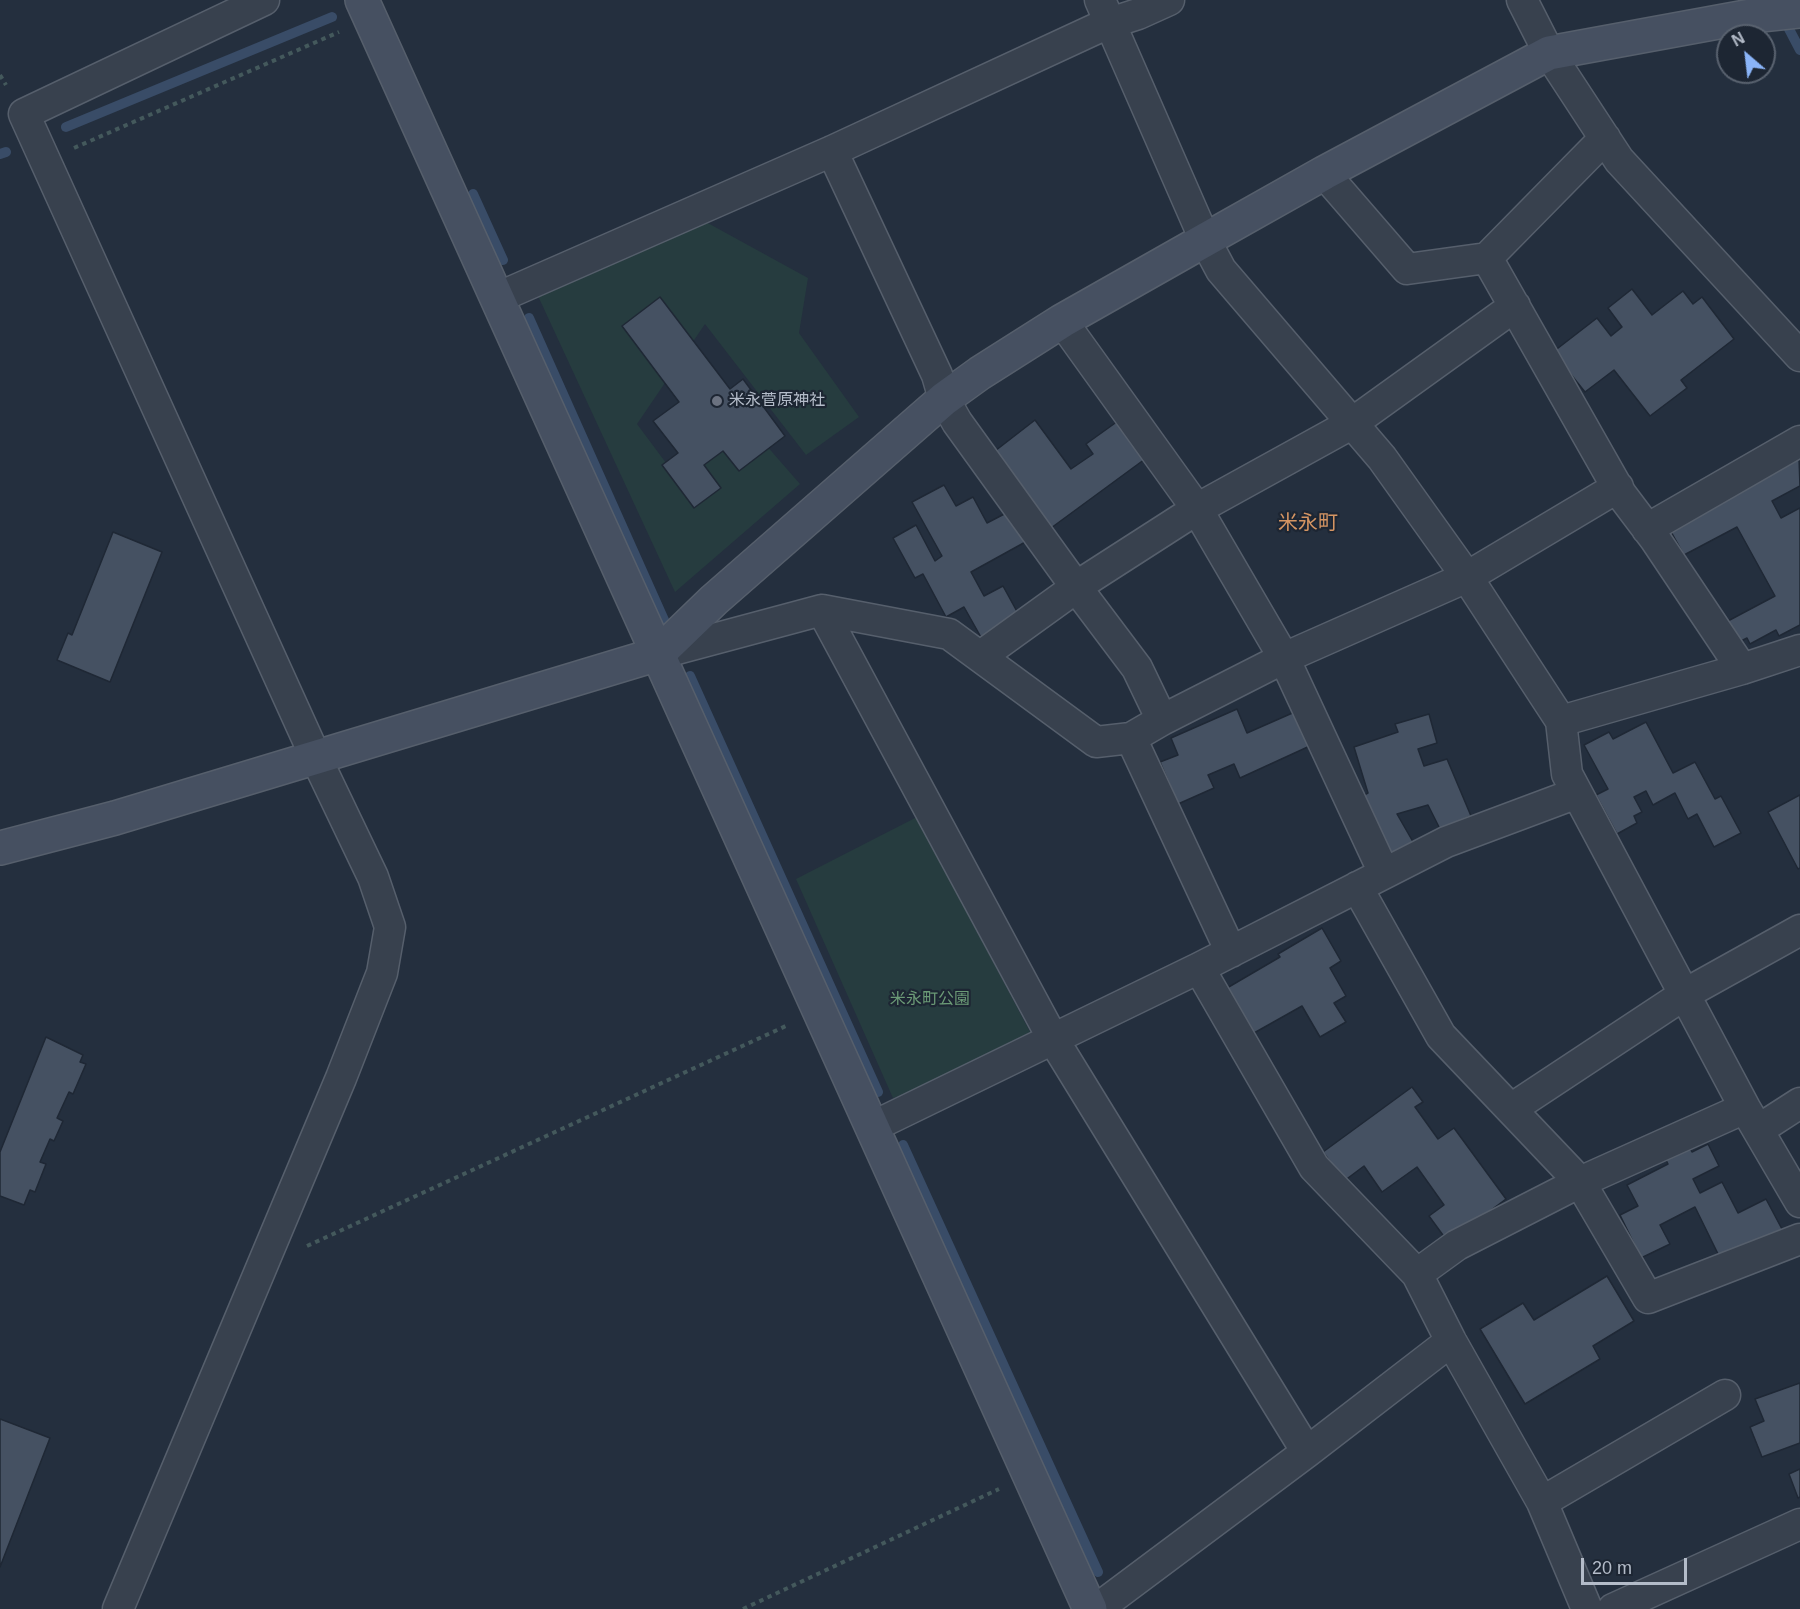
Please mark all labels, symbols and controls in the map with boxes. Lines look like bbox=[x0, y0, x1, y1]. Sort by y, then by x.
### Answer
north arrow bbox=[1716, 24, 1776, 84]
text: N bbox=[1729, 29, 1747, 50]
place label: 米永菅原神社 bbox=[729, 391, 825, 411]
marker: 米永菅原神社 bbox=[710, 394, 724, 408]
district label: 米永町 bbox=[1278, 511, 1338, 535]
park label: 米永町公園 bbox=[890, 990, 970, 1010]
scale bar bbox=[1584, 1546, 1690, 1584]
text: 20 m bbox=[1592, 1558, 1632, 1578]

